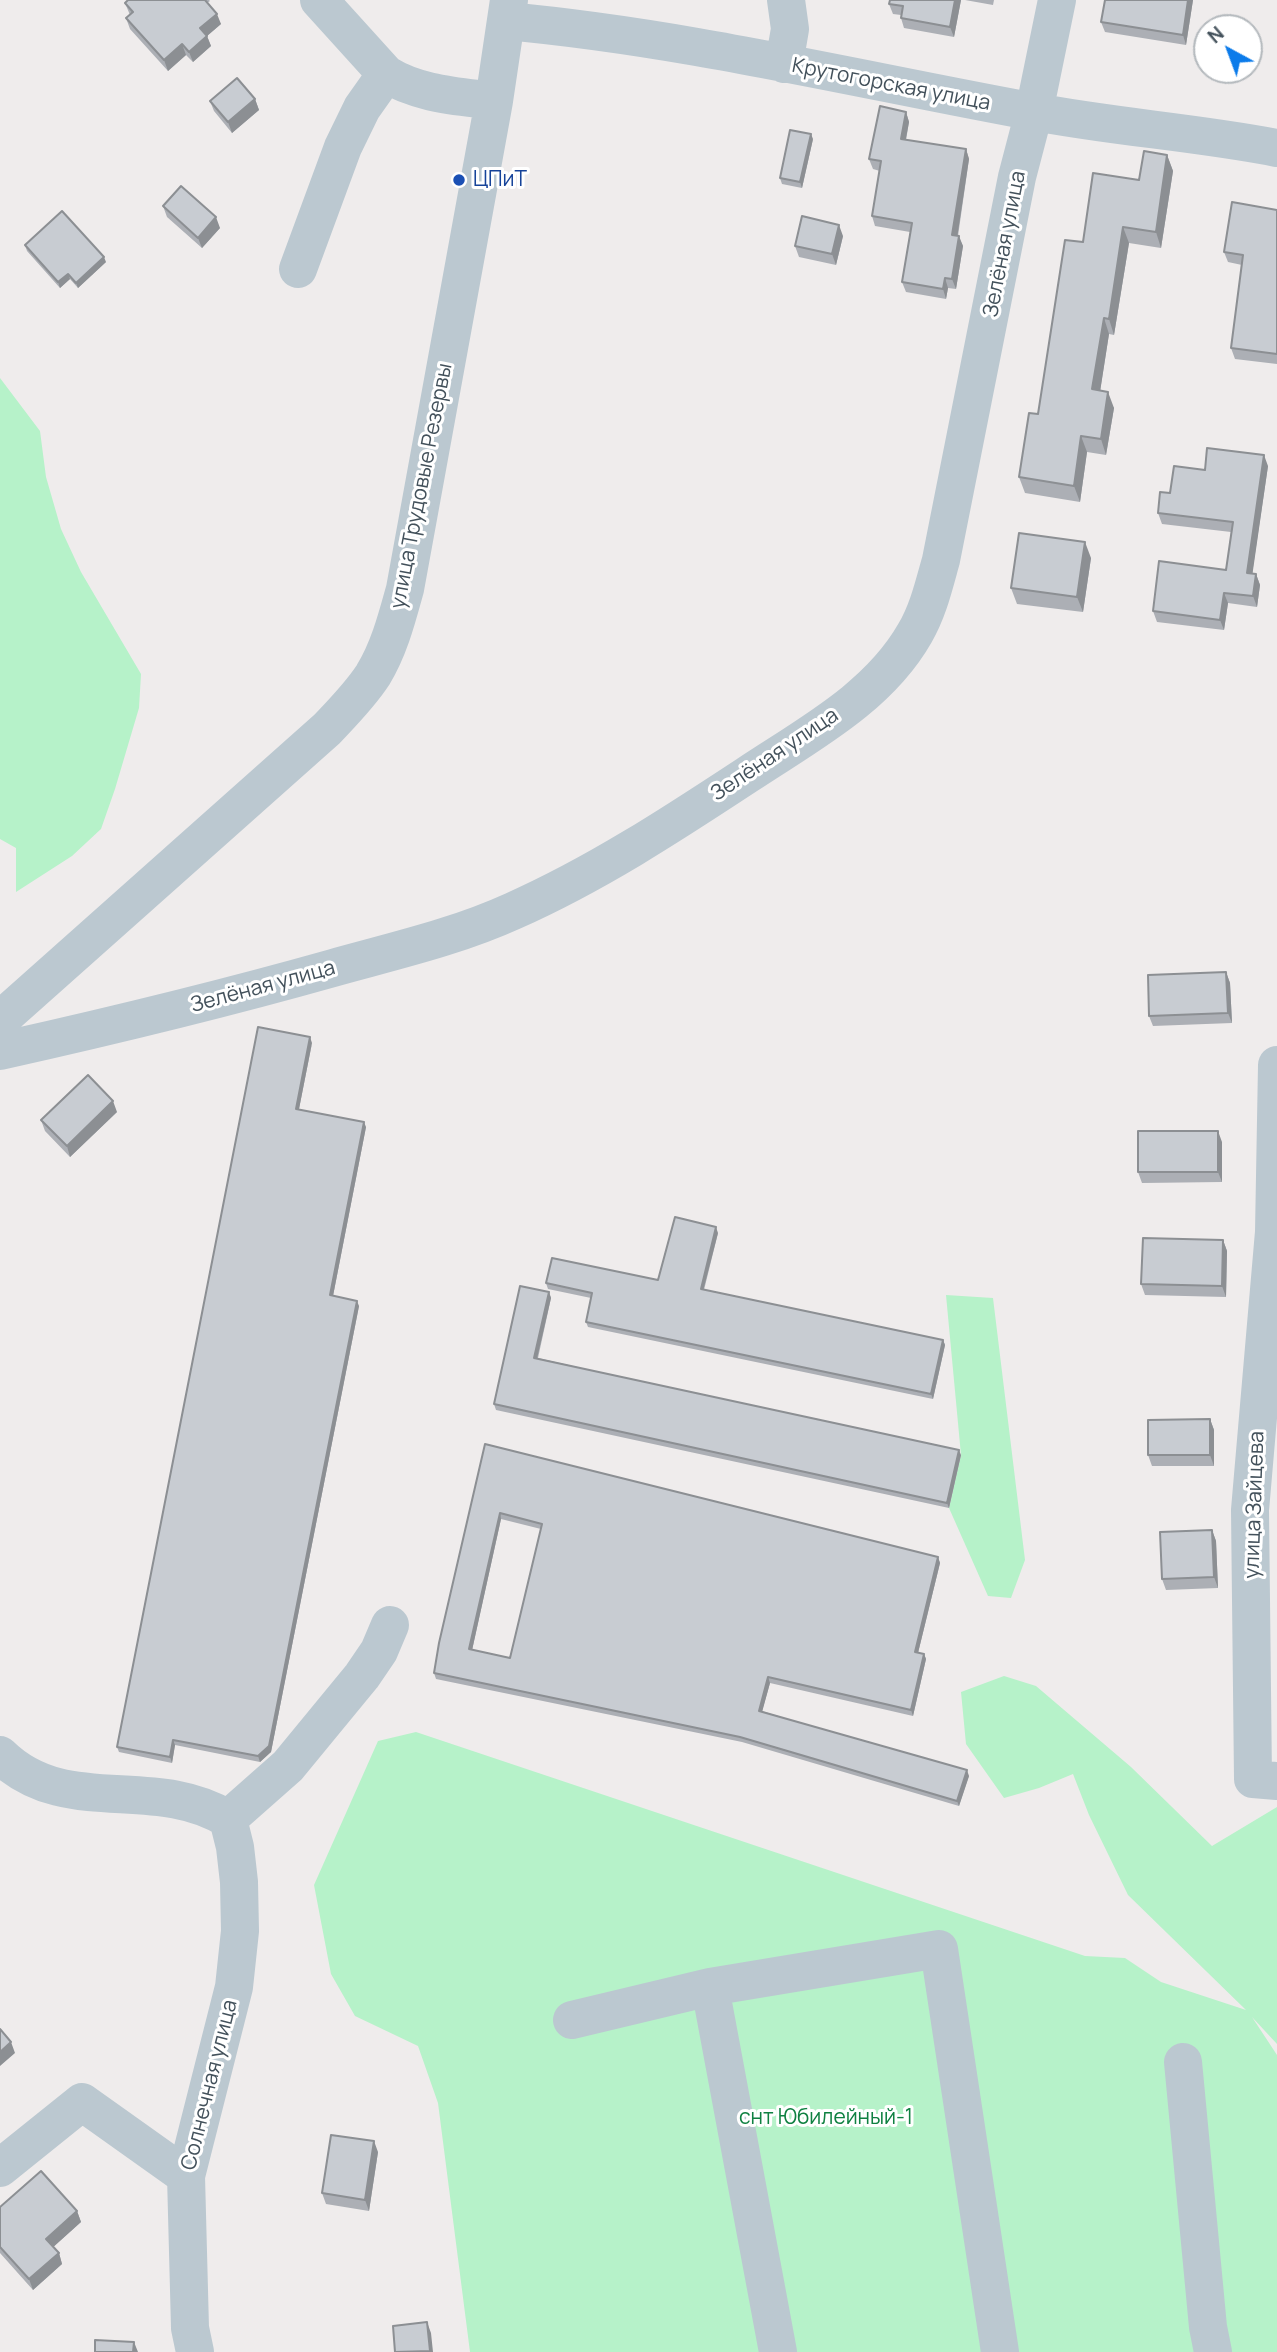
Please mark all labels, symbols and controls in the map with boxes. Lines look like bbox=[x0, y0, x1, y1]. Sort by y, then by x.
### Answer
north arrow bbox=[1193, 14, 1263, 84]
text: N bbox=[1202, 20, 1229, 49]
street label: Крутогорская улица bbox=[790, 53, 992, 117]
place label: ЦПиТ bbox=[473, 167, 527, 193]
street label: Зелёная улица bbox=[978, 169, 1032, 319]
marker: ЦПиТ bbox=[451, 172, 467, 188]
street label: улица Трудовые Резервы bbox=[386, 361, 458, 611]
street label: Зелёная улица bbox=[706, 703, 844, 807]
street label: Зелёная улица bbox=[188, 956, 338, 1018]
street label: улица Зайцева bbox=[1240, 1431, 1270, 1579]
street label: Солнечная улица bbox=[177, 1997, 243, 2173]
park label: снт Юбилейный-1 bbox=[739, 2105, 913, 2131]

